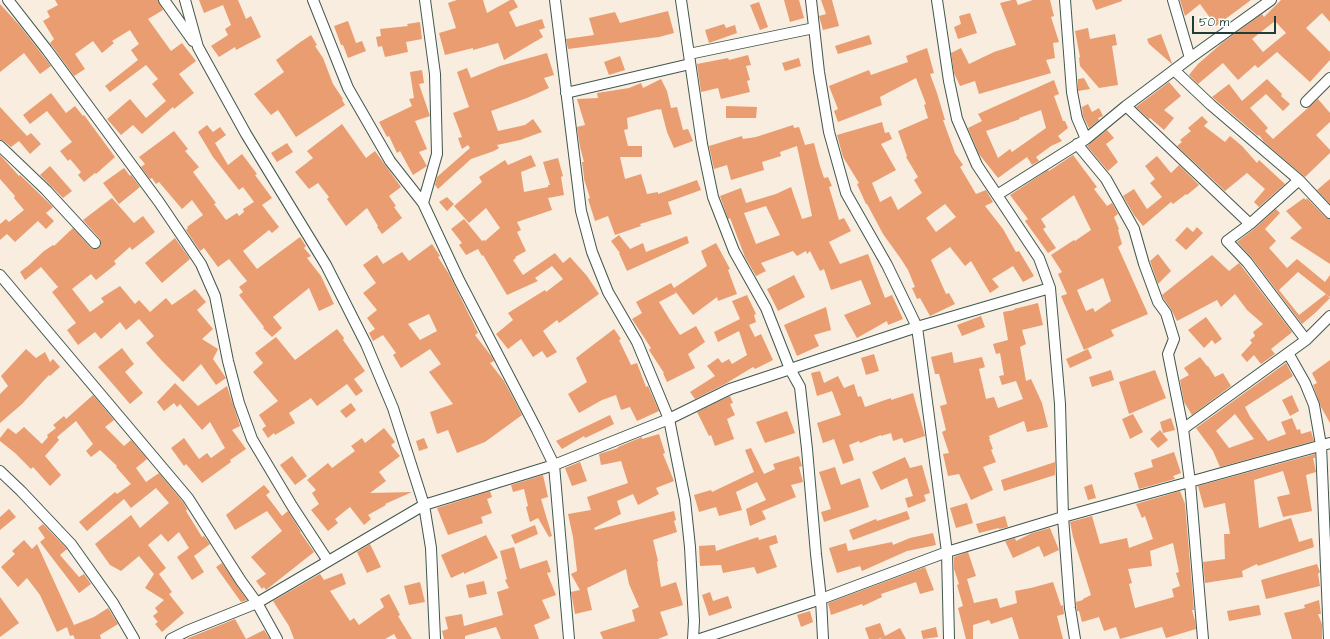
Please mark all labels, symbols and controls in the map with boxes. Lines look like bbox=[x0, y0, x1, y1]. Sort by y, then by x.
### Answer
scale bar bbox=[1194, 8, 1278, 34]
text: 50 m bbox=[1199, 14, 1229, 31]

